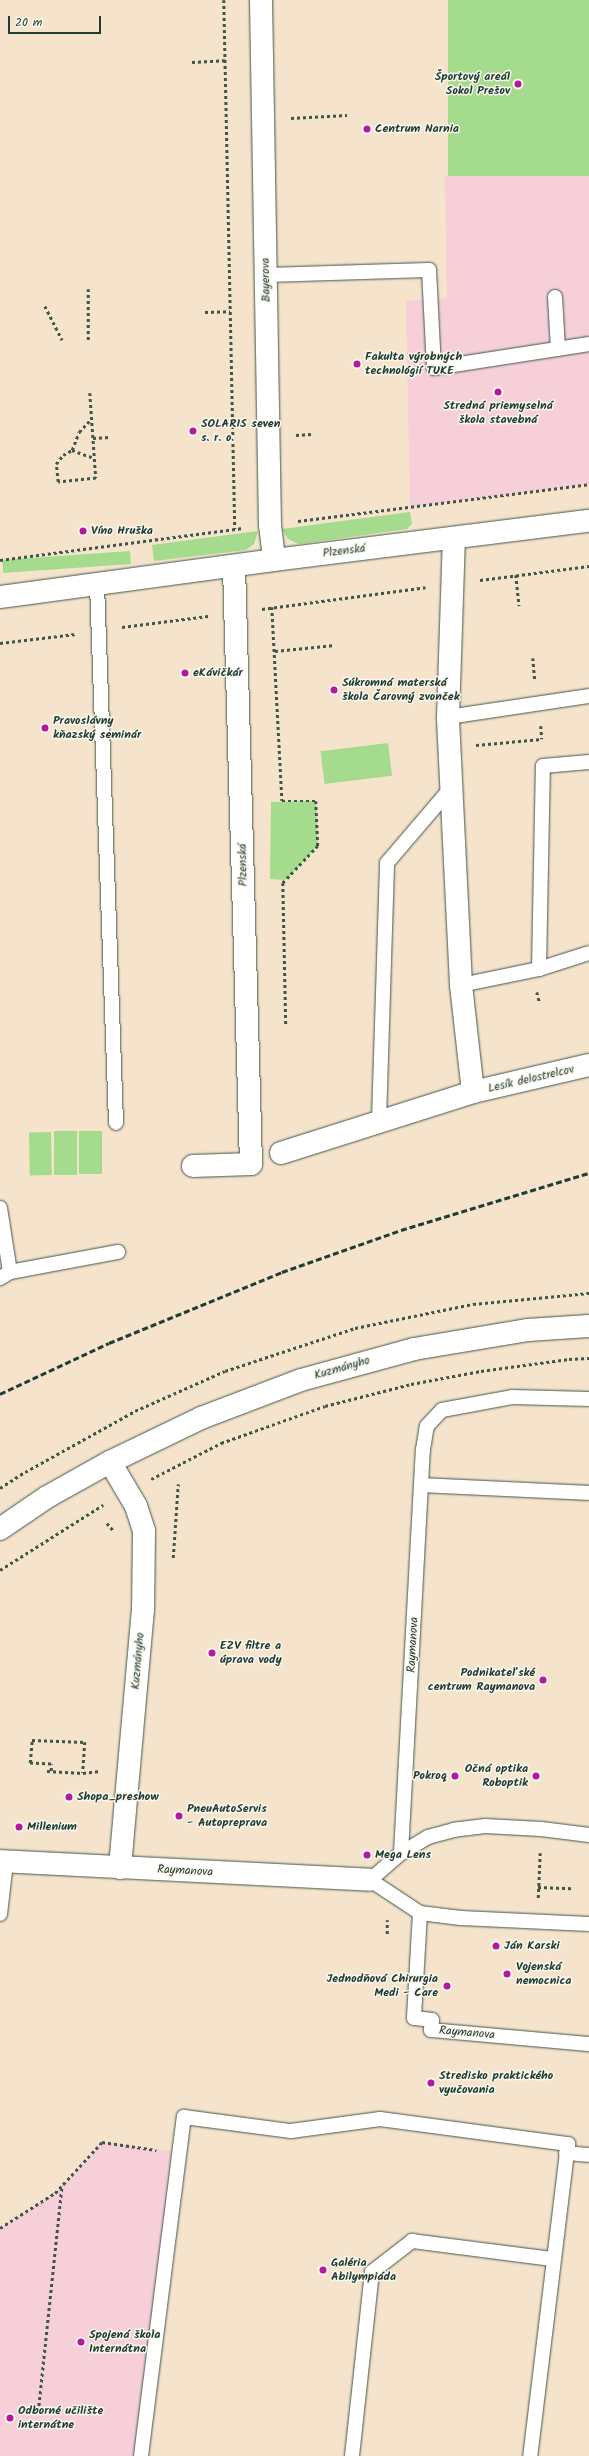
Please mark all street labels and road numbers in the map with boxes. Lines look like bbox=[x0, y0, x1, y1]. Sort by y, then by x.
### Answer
street label: Bayerova bbox=[258, 258, 274, 302]
street label: Plzenská bbox=[322, 541, 366, 561]
street label: Plzenská bbox=[235, 843, 251, 887]
street label: Lesík delostrelcov bbox=[486, 1062, 576, 1096]
street label: Kuzmányho bbox=[312, 1353, 372, 1383]
street label: Raymanova bbox=[404, 1617, 422, 1673]
street label: Kuzmányho bbox=[128, 1632, 148, 1690]
street label: Raymanova bbox=[157, 1862, 213, 1880]
street label: Raymanova bbox=[438, 2023, 496, 2043]

